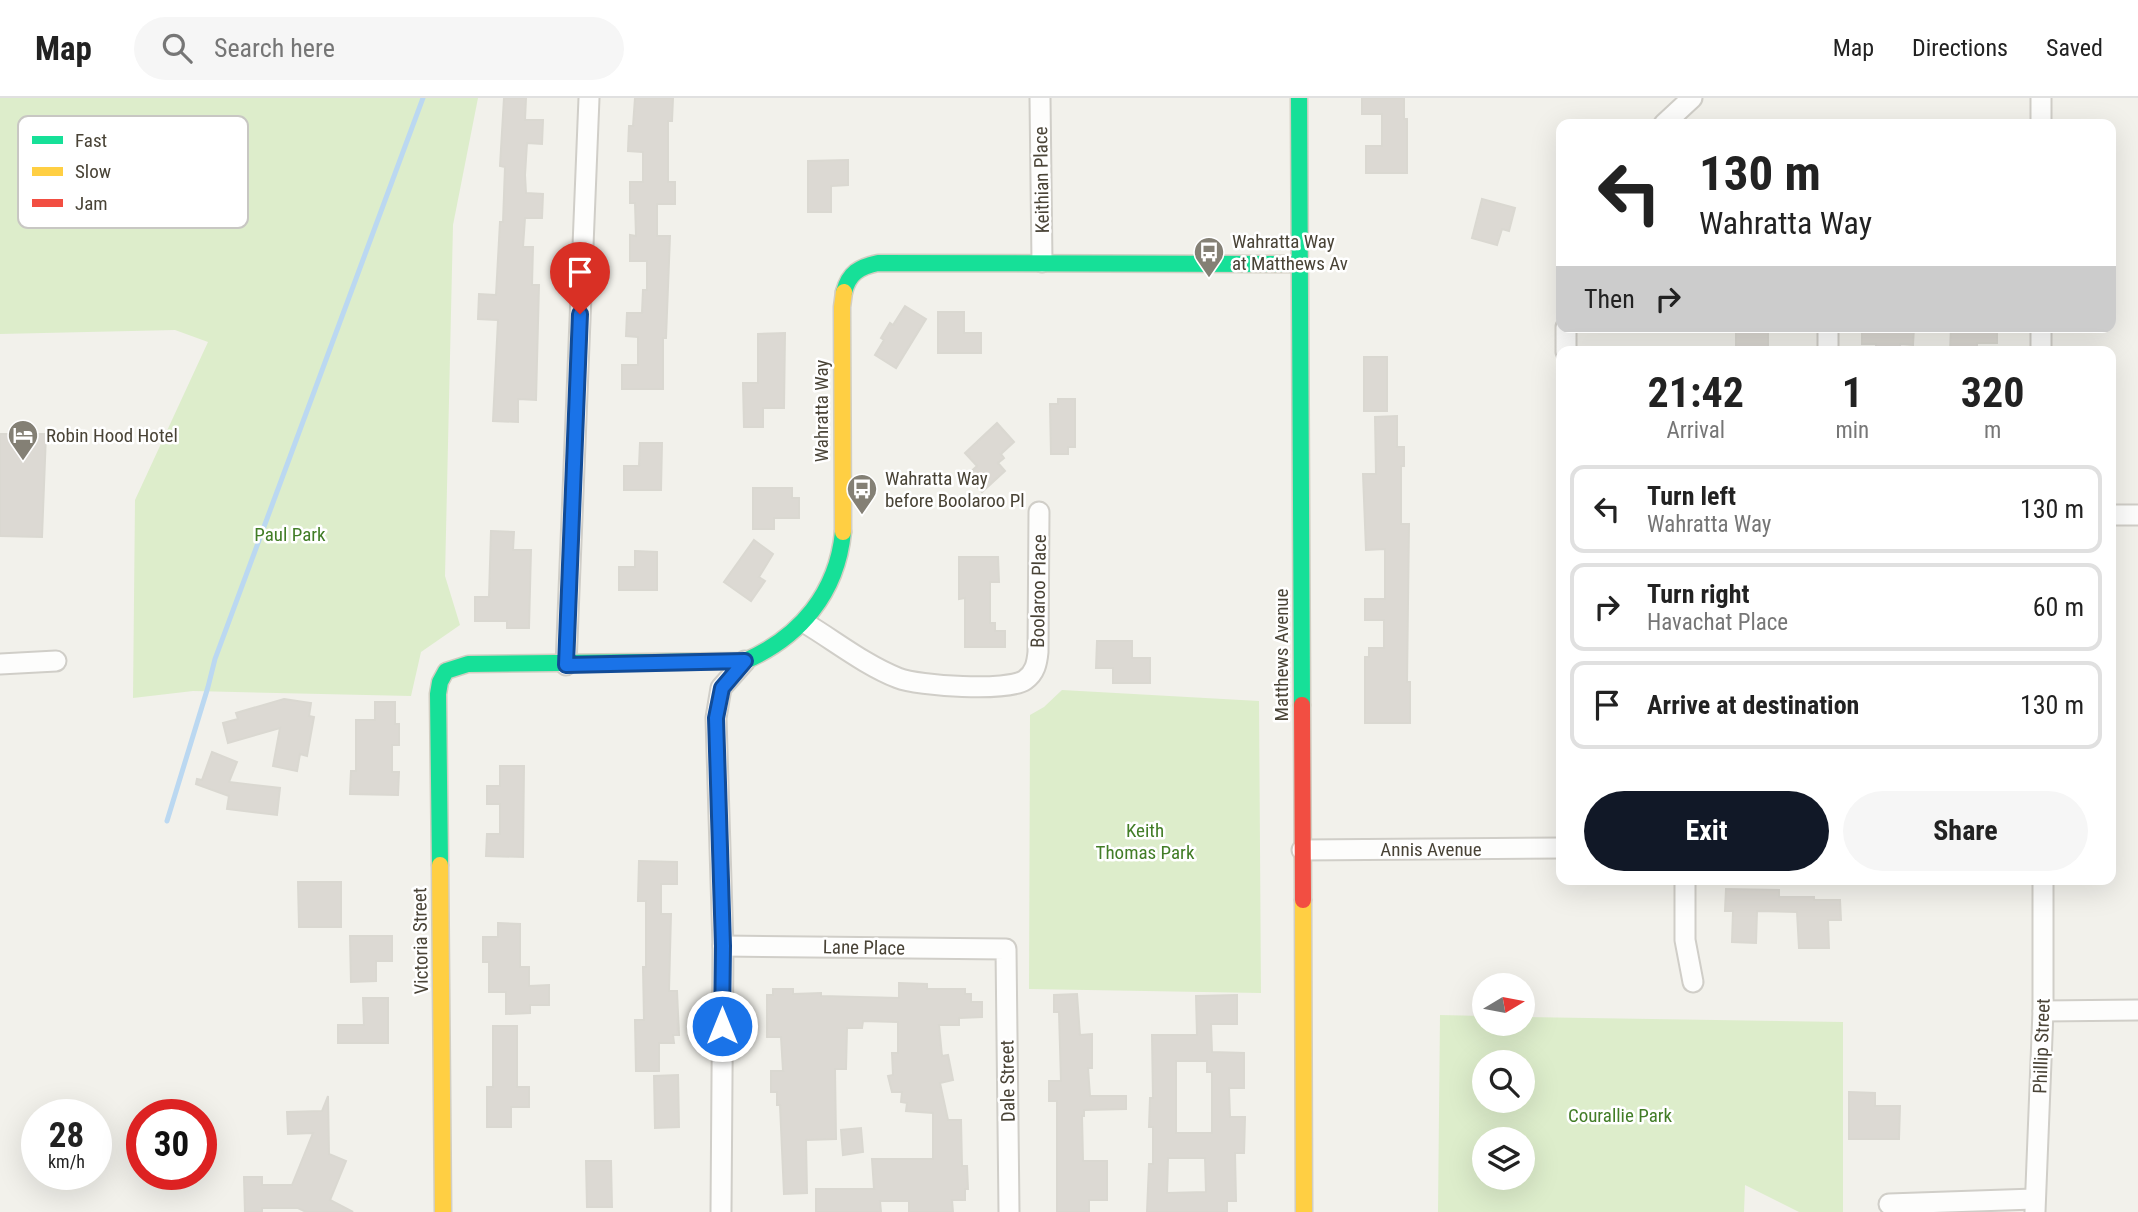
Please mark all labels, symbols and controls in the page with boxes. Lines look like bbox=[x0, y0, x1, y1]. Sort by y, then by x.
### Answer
search box bbox=[134, 17, 624, 80]
text: Map bbox=[35, 29, 92, 68]
icon: search bbox=[158, 29, 196, 67]
text: Search here bbox=[214, 33, 335, 63]
text: Map bbox=[1833, 34, 1874, 62]
text: Directions bbox=[1912, 34, 2008, 62]
text: Saved bbox=[2046, 34, 2103, 62]
legend bbox=[18, 116, 248, 228]
street label: Keithian Place bbox=[1029, 126, 1054, 234]
text: Fast bbox=[75, 129, 107, 152]
text: 130 m bbox=[1699, 145, 1821, 202]
icon: left bbox=[1584, 147, 1675, 238]
text: Slow bbox=[75, 160, 111, 183]
text: Jam bbox=[75, 192, 108, 215]
text: Wahratta Way bbox=[1699, 204, 1872, 242]
place label: Wahratta Way at Matthews Av bbox=[1232, 230, 1348, 275]
bus stop icon: Wahratta Way at Matthews Av bbox=[1192, 235, 1226, 279]
pin bbox=[550, 242, 610, 314]
icon: arrive bbox=[561, 253, 599, 291]
icon: right bbox=[1649, 280, 1687, 318]
text: Then bbox=[1584, 284, 1635, 314]
street label: Wahratta Way bbox=[810, 360, 833, 462]
text: 21:42 bbox=[1648, 368, 1744, 417]
text: 1 bbox=[1842, 368, 1863, 417]
text: 320 bbox=[1961, 368, 2024, 417]
text: Arrival bbox=[1666, 417, 1725, 444]
text: min bbox=[1835, 417, 1869, 444]
text: m bbox=[1984, 417, 2001, 444]
hotel icon: Robin Hood Hotel bbox=[6, 418, 40, 462]
place label: Robin Hood Hotel bbox=[46, 424, 178, 447]
place label: Wahratta Way before Boolaroo Pl bbox=[885, 467, 1025, 512]
bus stop icon: Wahratta Way before Boolaroo Pl bbox=[845, 472, 879, 516]
text: Turn left bbox=[1647, 481, 1736, 511]
icon: left bbox=[1588, 490, 1626, 528]
text: 130 m bbox=[2020, 494, 2084, 524]
text: Wahratta Way bbox=[1647, 511, 1771, 538]
park label: Paul Park bbox=[254, 523, 326, 546]
street label: Boolaroo Place bbox=[1026, 534, 1051, 648]
text: Turn right bbox=[1647, 579, 1749, 609]
street label: Matthews Avenue bbox=[1270, 588, 1293, 721]
icon: right bbox=[1588, 588, 1626, 626]
text: 60 m bbox=[2033, 592, 2084, 622]
text: Havachat Place bbox=[1647, 609, 1788, 636]
icon: arrive bbox=[1588, 686, 1626, 724]
text: Arrive at destination bbox=[1647, 690, 1859, 720]
text: 130 m bbox=[2020, 690, 2084, 720]
button: Exit bbox=[1584, 791, 1829, 871]
button: Share bbox=[1843, 791, 2088, 871]
park label: Keith Thomas Park bbox=[1096, 819, 1195, 864]
street label: Annis Avenue bbox=[1380, 838, 1482, 861]
street label: Victoria Street bbox=[408, 887, 433, 995]
street label: Lane Place bbox=[823, 935, 905, 960]
north arrow bbox=[1472, 973, 1535, 1036]
map controls bbox=[1472, 973, 1535, 1190]
position arrow bbox=[685, 989, 759, 1063]
street label: Phillip Street bbox=[2028, 998, 2055, 1094]
street label: Dale Street bbox=[995, 1040, 1020, 1122]
button: search bbox=[1472, 1050, 1535, 1113]
speed limit sign: 30 bbox=[126, 1099, 217, 1190]
park label: Courallie Park bbox=[1568, 1104, 1673, 1127]
text: 28 bbox=[49, 1115, 84, 1156]
button: layers bbox=[1472, 1127, 1535, 1190]
text: km/h bbox=[48, 1151, 85, 1172]

